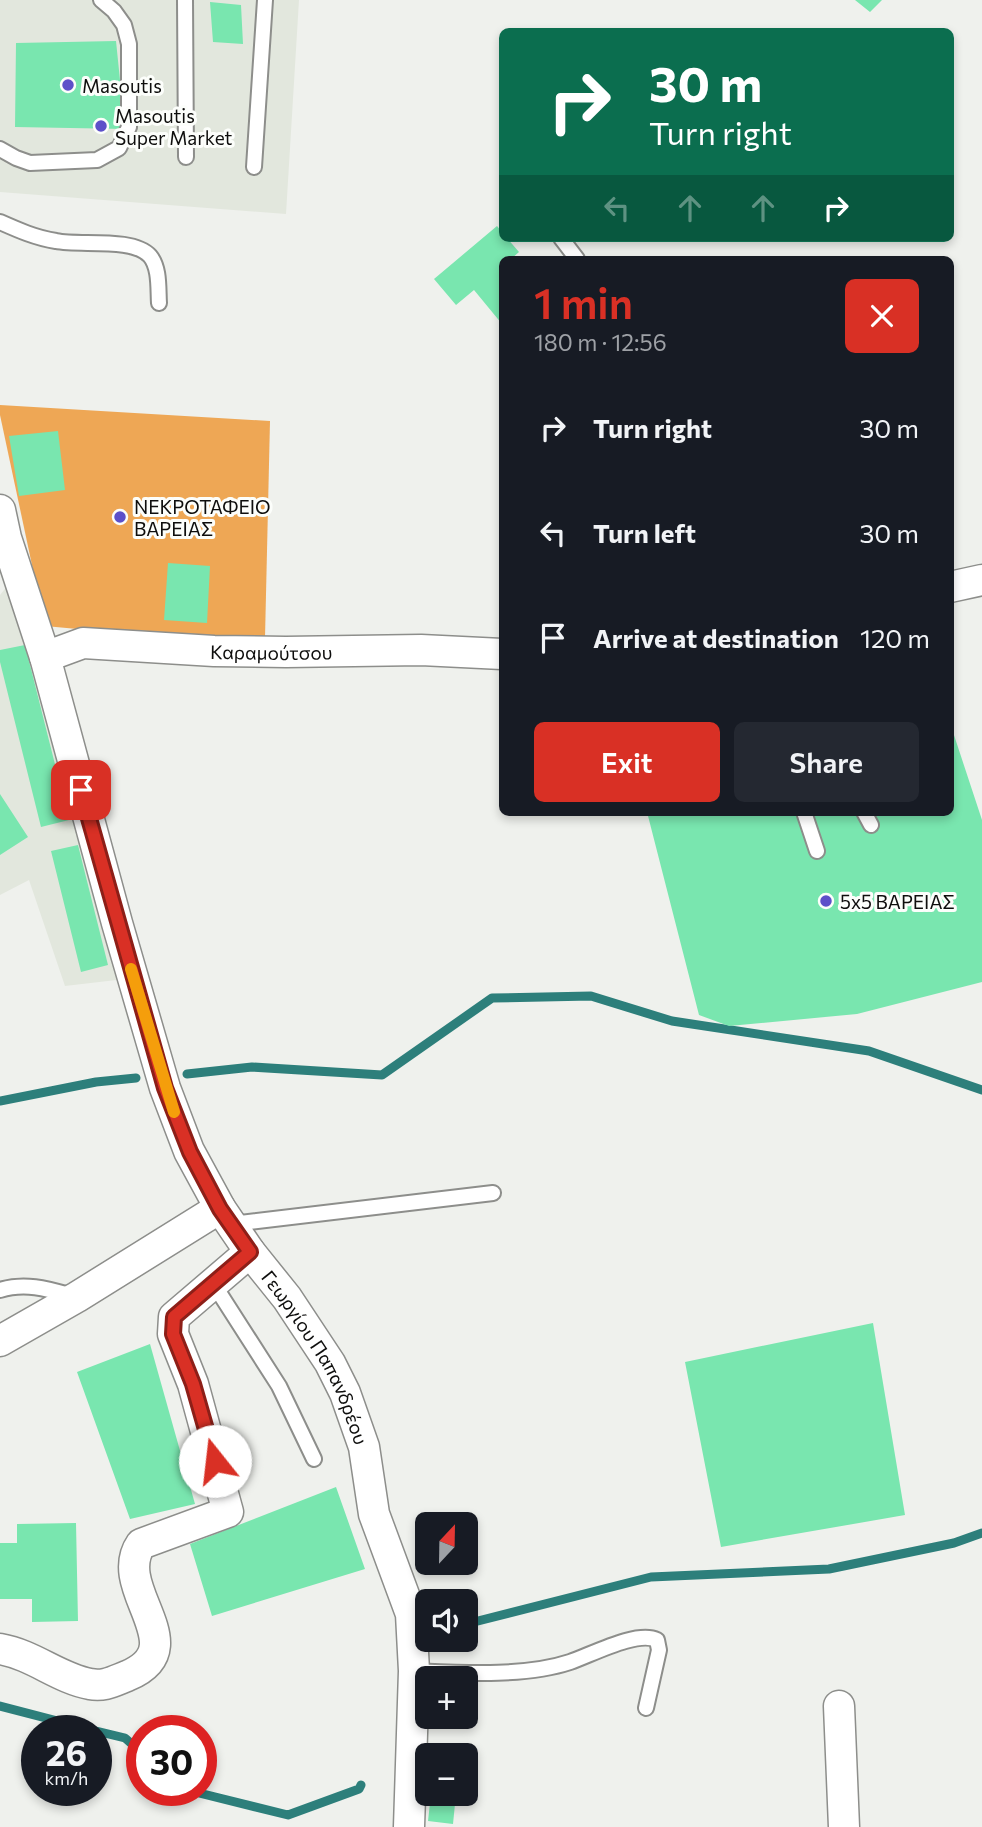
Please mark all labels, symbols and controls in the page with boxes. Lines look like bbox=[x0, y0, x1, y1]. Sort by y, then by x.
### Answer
text: 30 m bbox=[649, 52, 762, 112]
icon: right bbox=[534, 56, 625, 147]
place label: Masoutis bbox=[82, 74, 162, 97]
marker: Masoutis bbox=[60, 77, 76, 93]
place label: Masoutis Super Market bbox=[115, 104, 233, 149]
text: Turn right bbox=[649, 112, 792, 152]
marker: Masoutis Super Market bbox=[93, 118, 109, 134]
icon: left bbox=[598, 189, 636, 227]
icon: ahead bbox=[671, 189, 709, 227]
icon: ahead bbox=[744, 189, 782, 227]
icon: right bbox=[817, 189, 855, 227]
text: 1 min bbox=[534, 276, 633, 328]
button: close bbox=[845, 279, 919, 353]
text: 180 m · 12:56 bbox=[534, 328, 667, 356]
icon: right bbox=[534, 409, 572, 447]
text: Turn right bbox=[593, 412, 712, 443]
text: 30 m bbox=[860, 412, 919, 443]
place label: ΝΕΚΡΟΤΑΦΕΙΟ ΒΑΡΕΙΑΣ bbox=[134, 495, 271, 540]
marker: ΝΕΚΡΟΤΑΦΕΙΟ ΒΑΡΕΙΑΣ bbox=[112, 509, 128, 525]
icon: left bbox=[534, 514, 572, 552]
text: Turn left bbox=[593, 517, 696, 548]
text: 30 m bbox=[860, 517, 919, 548]
icon: arrive bbox=[534, 619, 572, 657]
text: Arrive at destination bbox=[593, 622, 839, 653]
text: 120 m bbox=[860, 622, 930, 653]
street label: Καραμούτσου bbox=[210, 639, 333, 664]
button: Exit bbox=[534, 722, 720, 802]
button: Share bbox=[734, 722, 919, 802]
pin bbox=[51, 760, 111, 820]
icon: arrive bbox=[62, 771, 100, 809]
place label: 5x5 ΒΑΡΕΙΑΣ bbox=[840, 890, 955, 913]
marker: 5x5 ΒΑΡΕΙΑΣ bbox=[818, 893, 834, 909]
street label: Γεωργίου Παπανδρέου bbox=[258, 1265, 374, 1447]
position arrow bbox=[178, 1424, 252, 1498]
north arrow bbox=[415, 1512, 478, 1575]
map controls bbox=[415, 1512, 478, 1806]
button: sound bbox=[415, 1589, 478, 1652]
button: + bbox=[415, 1666, 478, 1729]
speed limit sign: 30 bbox=[126, 1715, 217, 1806]
text: 26 bbox=[46, 1730, 87, 1773]
button: − bbox=[415, 1743, 478, 1806]
text: km/h bbox=[45, 1767, 88, 1789]

